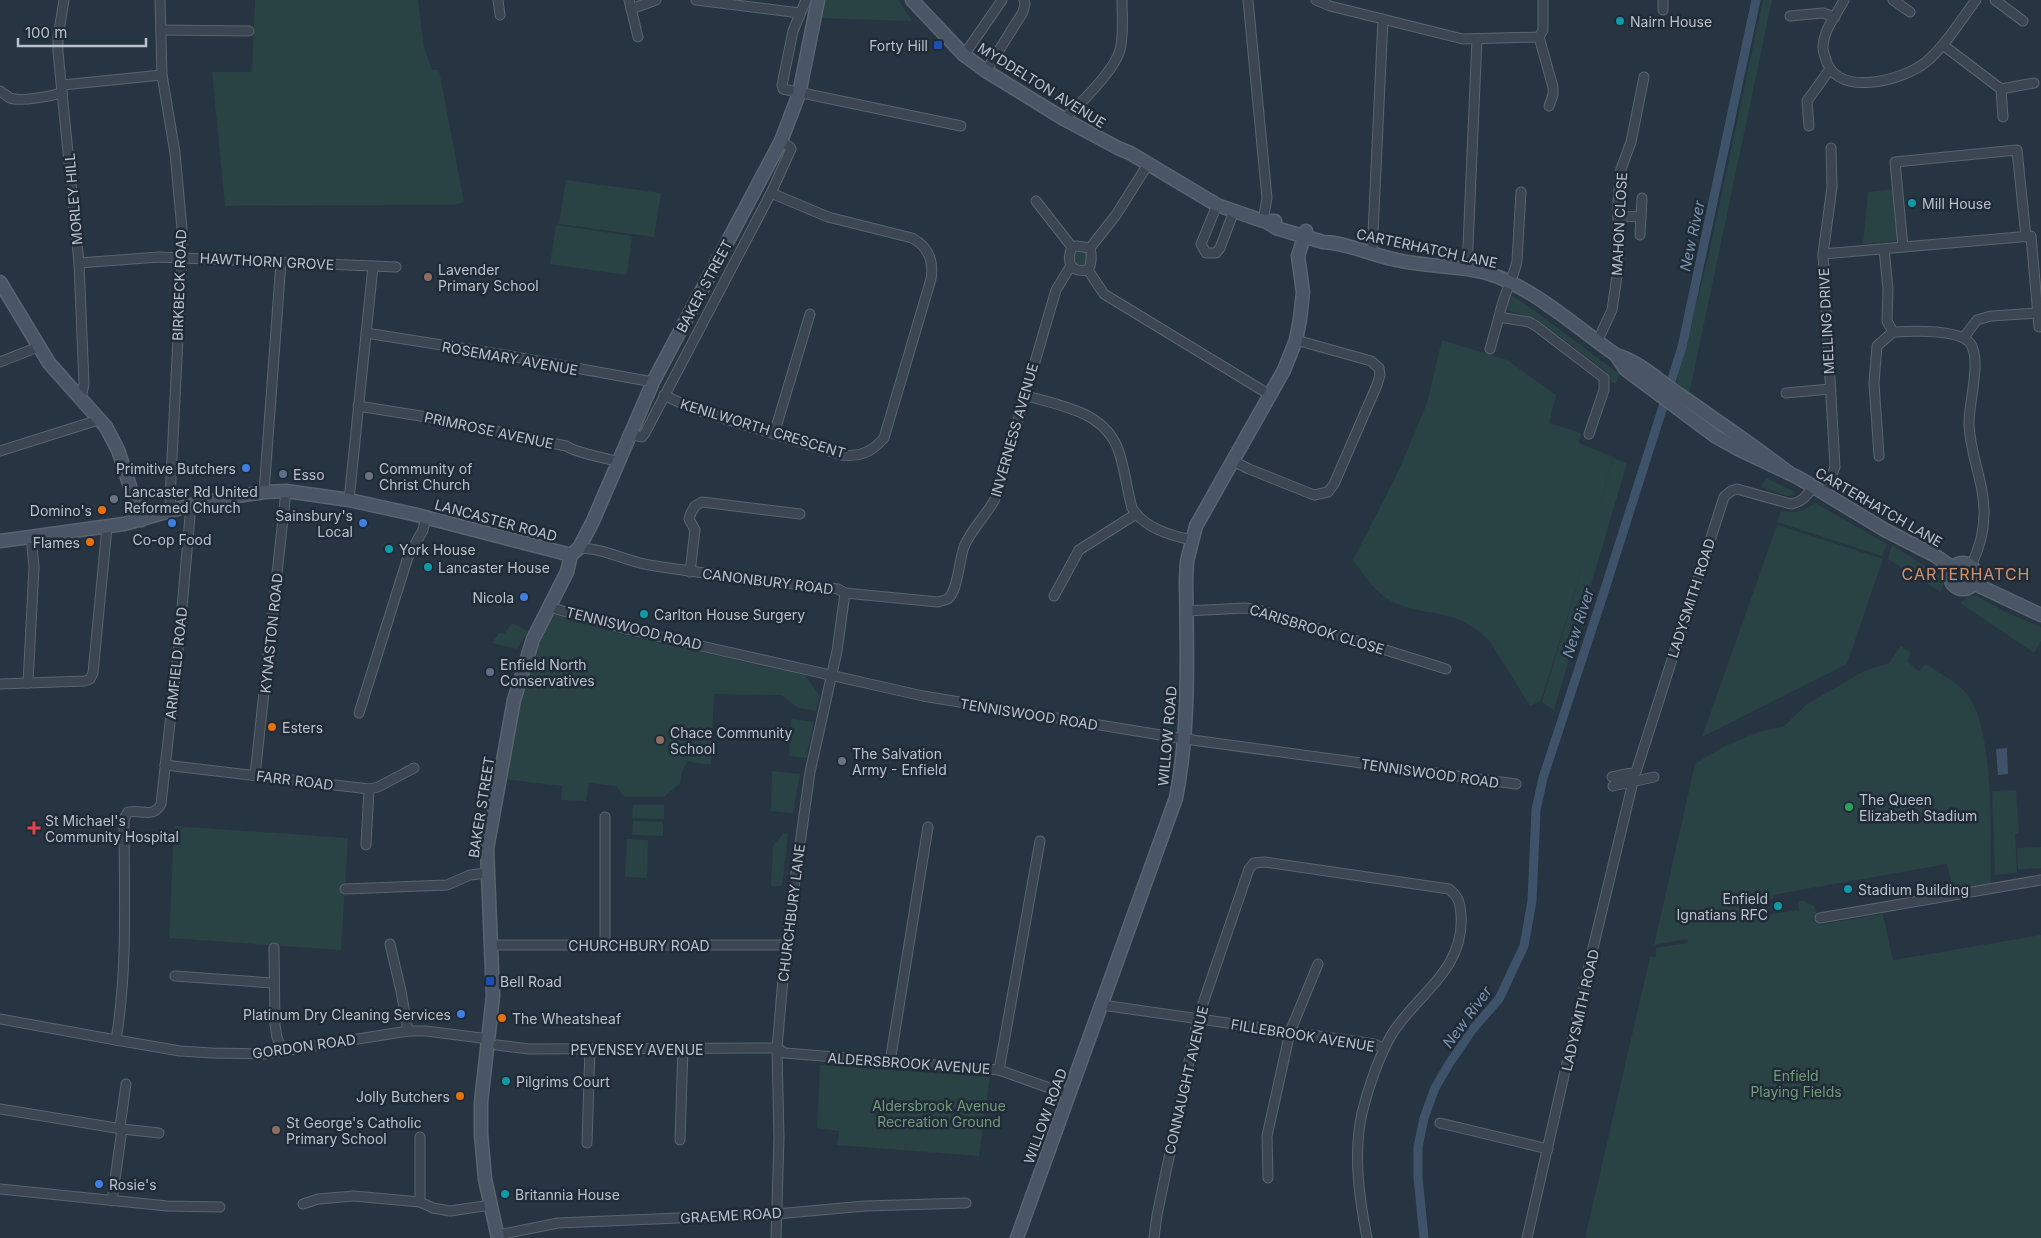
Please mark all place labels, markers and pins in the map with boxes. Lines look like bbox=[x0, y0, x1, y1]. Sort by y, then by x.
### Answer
place label: Nairn House bbox=[1630, 13, 1712, 30]
marker: Nairn House bbox=[1614, 15, 1626, 27]
place label: Forty Hill bbox=[869, 37, 928, 54]
marker: Forty Hill bbox=[932, 39, 944, 51]
place label: Mill House bbox=[1922, 195, 1991, 212]
marker: Mill House bbox=[1906, 197, 1918, 209]
place label: Lavender Primary School bbox=[438, 261, 539, 294]
marker: Lavender Primary School bbox=[422, 271, 434, 283]
place label: Primitive Butchers bbox=[116, 460, 236, 477]
place label: Community of Christ Church bbox=[379, 460, 472, 493]
marker: Primitive Butchers bbox=[240, 462, 252, 474]
place label: Esso bbox=[293, 466, 325, 483]
marker: Esso bbox=[277, 468, 289, 480]
marker: Community of Christ Church bbox=[363, 470, 375, 482]
place label: Lancaster Rd United Reformed Church bbox=[124, 483, 258, 516]
marker: Lancaster Rd United Reformed Church bbox=[108, 493, 120, 505]
place label: Domino's bbox=[30, 502, 92, 519]
marker: Domino's bbox=[96, 504, 108, 516]
place label: Sainsbury's Local bbox=[275, 507, 353, 540]
marker: Co-op Food bbox=[166, 517, 178, 529]
marker: Sainsbury's Local bbox=[357, 517, 369, 529]
place label: Co-op Food bbox=[132, 531, 212, 548]
place label: Flames bbox=[33, 534, 80, 551]
marker: Flames bbox=[84, 536, 96, 548]
place label: York House bbox=[399, 541, 476, 558]
marker: York House bbox=[383, 543, 395, 555]
place label: Lancaster House bbox=[438, 559, 550, 576]
marker: Lancaster House bbox=[422, 561, 434, 573]
place label: Nicola bbox=[472, 589, 514, 606]
marker: Nicola bbox=[518, 591, 530, 603]
place label: Carlton House Surgery bbox=[654, 606, 805, 623]
marker: Carlton House Surgery bbox=[638, 608, 650, 620]
place label: Enfield North Conservatives bbox=[500, 656, 595, 689]
marker: Enfield North Conservatives bbox=[484, 666, 496, 678]
place label: Esters bbox=[282, 719, 323, 736]
marker: Esters bbox=[266, 721, 278, 733]
place label: Chace Community School bbox=[670, 724, 792, 757]
marker: Chace Community School bbox=[654, 734, 666, 746]
place label: The Salvation Army - Enfield bbox=[852, 745, 947, 778]
marker: The Salvation Army - Enfield bbox=[836, 755, 848, 767]
place label: The Queen Elizabeth Stadium bbox=[1859, 791, 1977, 824]
marker: The Queen Elizabeth Stadium bbox=[1843, 801, 1855, 813]
place label: St Michael's Community Hospital bbox=[45, 812, 179, 845]
marker: St Michael's Community Hospital bbox=[27, 821, 41, 835]
place label: Stadium Building bbox=[1858, 881, 1969, 898]
marker: Stadium Building bbox=[1842, 883, 1854, 895]
place label: Enfield Ignatians RFC bbox=[1677, 890, 1768, 923]
marker: Enfield Ignatians RFC bbox=[1772, 900, 1784, 912]
place label: Bell Road bbox=[500, 973, 562, 990]
marker: Bell Road bbox=[484, 975, 496, 987]
place label: Platinum Dry Cleaning Services bbox=[243, 1006, 451, 1023]
marker: Platinum Dry Cleaning Services bbox=[455, 1008, 467, 1020]
place label: The Wheatsheaf bbox=[512, 1010, 621, 1027]
marker: The Wheatsheaf bbox=[496, 1012, 508, 1024]
place label: Pilgrims Court bbox=[516, 1073, 610, 1090]
marker: Pilgrims Court bbox=[500, 1075, 512, 1087]
place label: Jolly Butchers bbox=[356, 1088, 450, 1105]
marker: Jolly Butchers bbox=[454, 1090, 466, 1102]
place label: St George's Catholic Primary School bbox=[286, 1114, 422, 1147]
marker: St George's Catholic Primary School bbox=[270, 1124, 282, 1136]
place label: Rosie's bbox=[109, 1176, 157, 1193]
marker: Rosie's bbox=[93, 1178, 105, 1190]
place label: Britannia House bbox=[515, 1186, 620, 1203]
marker: Britannia House bbox=[499, 1188, 511, 1200]

